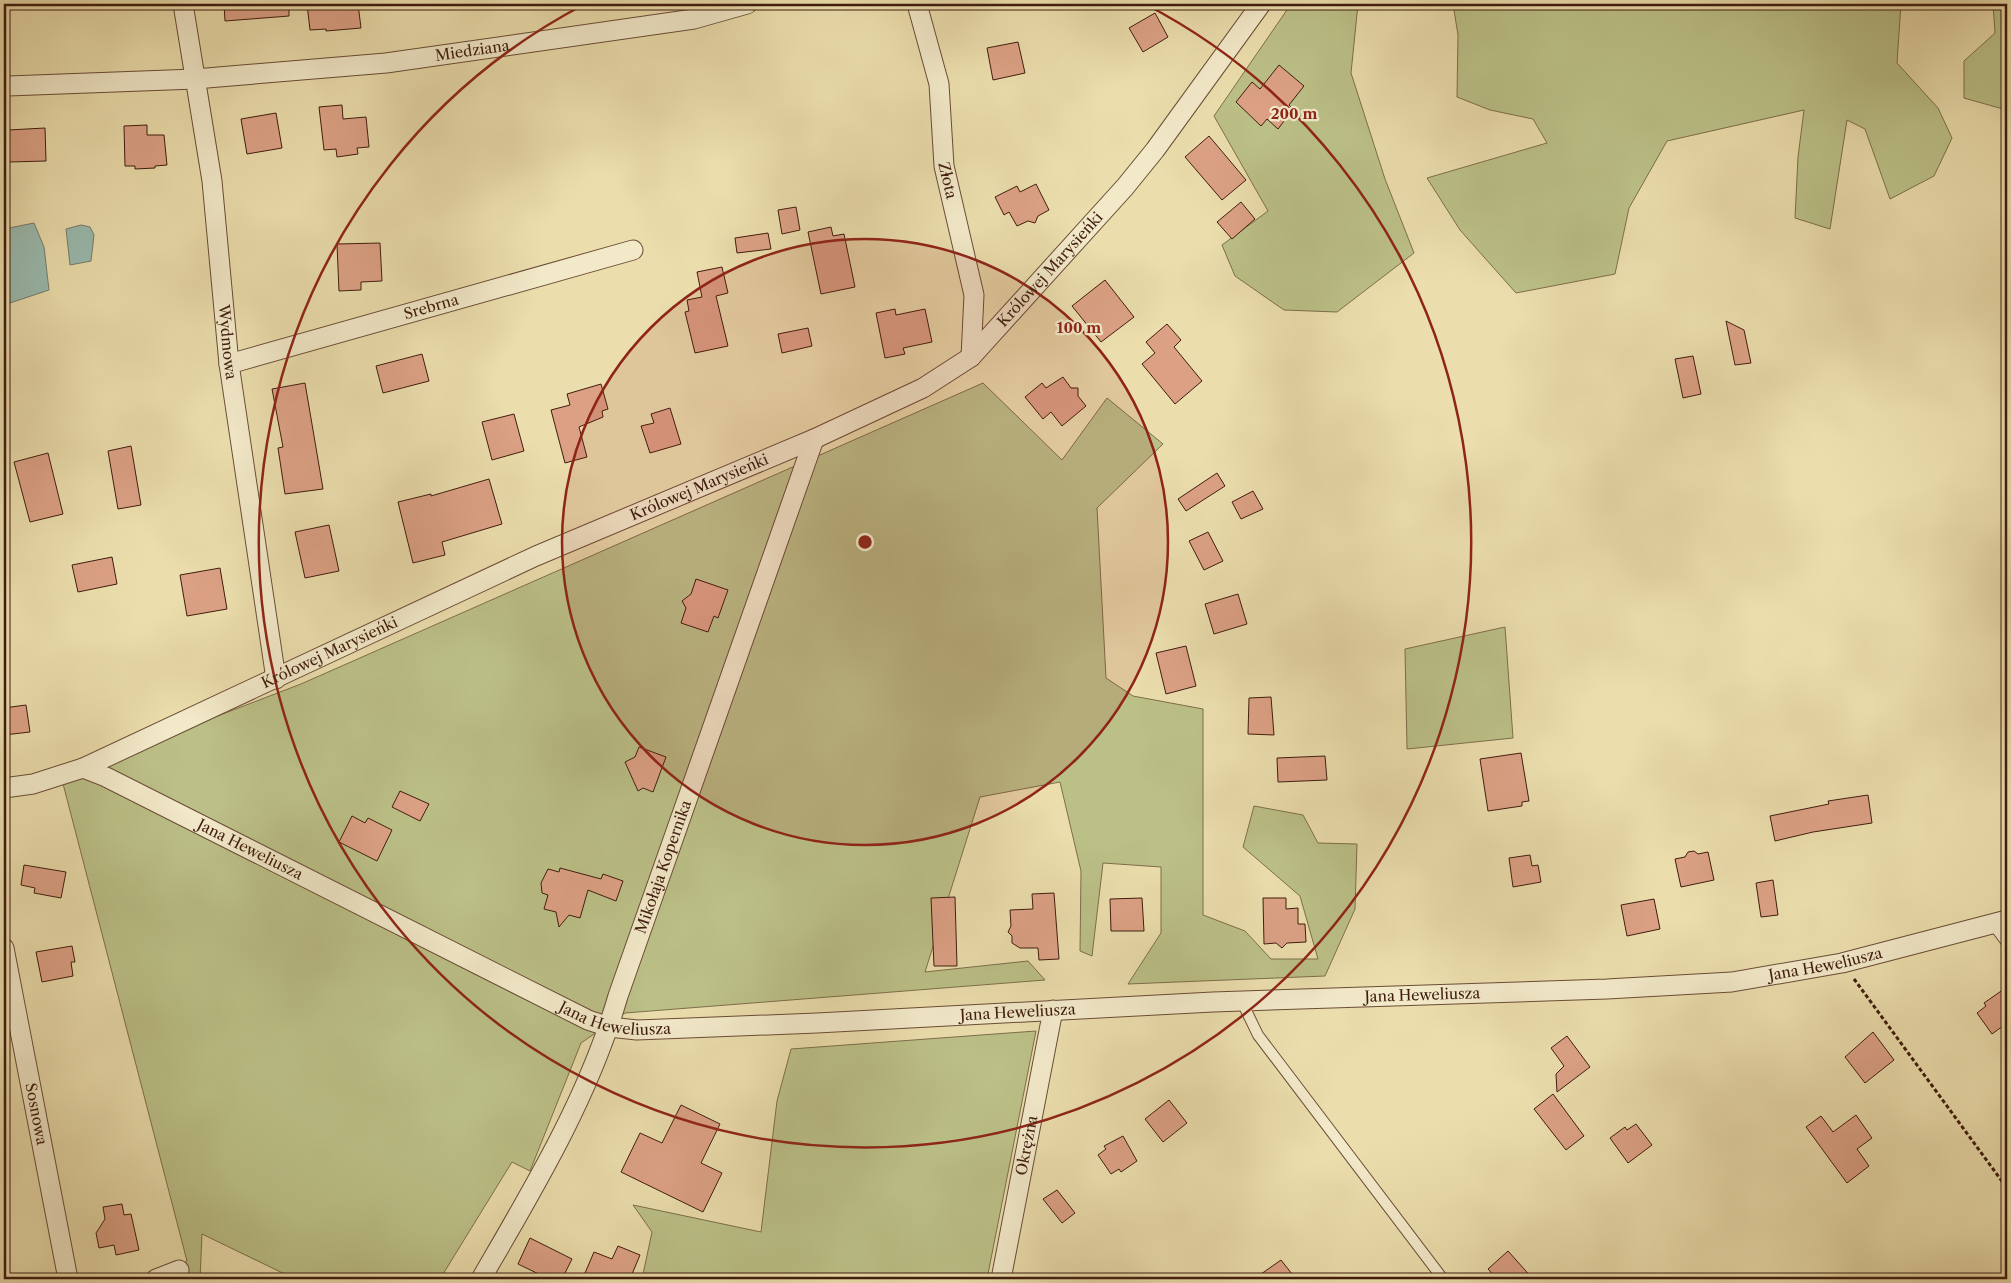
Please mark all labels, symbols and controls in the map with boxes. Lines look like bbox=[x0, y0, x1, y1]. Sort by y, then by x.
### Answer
street label: Miedziana bbox=[434, 35, 511, 65]
text: 200 m bbox=[1271, 104, 1317, 123]
street label: Złota bbox=[934, 160, 961, 201]
street label: Królowej Marysieńki bbox=[993, 208, 1107, 331]
street label: Srebrna bbox=[401, 290, 461, 323]
street label: Wydmowa bbox=[214, 303, 241, 381]
text: 100 m bbox=[1057, 318, 1101, 337]
street label: Królowej Marysieńki bbox=[627, 449, 771, 524]
centre of rings bbox=[856, 533, 874, 551]
street label: Królowej Marysieńki bbox=[258, 612, 401, 692]
street label: Mikołaja Kopernika bbox=[631, 798, 695, 936]
street label: Jana Heweliusza bbox=[193, 814, 306, 884]
street label: Jana Heweliusza bbox=[1765, 943, 1884, 985]
street label: Jana Heweliusza bbox=[1362, 983, 1481, 1006]
street label: Jana Heweliusza bbox=[554, 996, 672, 1039]
street label: Jana Heweliusza bbox=[957, 999, 1076, 1025]
street label: Sosnowa bbox=[21, 1081, 52, 1147]
street label: Okrężna bbox=[1011, 1114, 1041, 1177]

